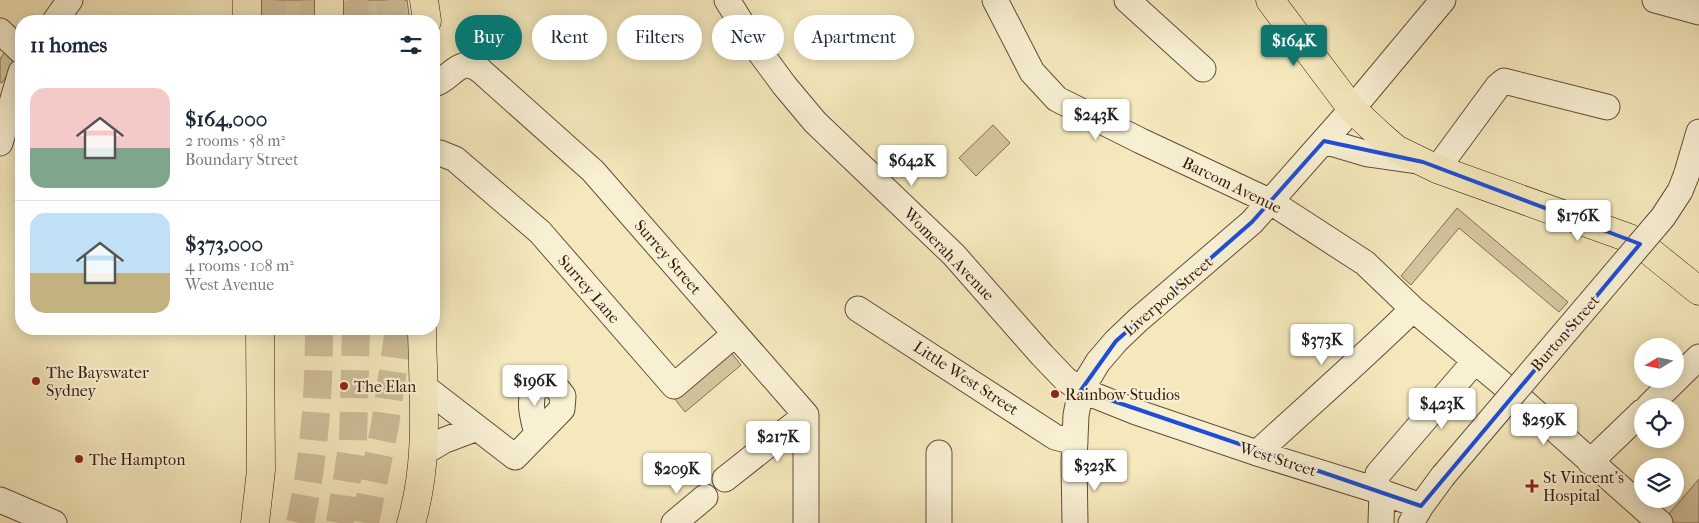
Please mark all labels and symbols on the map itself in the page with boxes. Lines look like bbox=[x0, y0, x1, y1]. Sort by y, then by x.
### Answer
pin: $164K bbox=[1259, 24, 1329, 67]
pin: $243K bbox=[1061, 98, 1131, 141]
pin: $642K bbox=[877, 144, 947, 187]
street label: Barcom Avenue bbox=[1179, 153, 1285, 217]
pin: $176K bbox=[1543, 200, 1613, 242]
street label: Womerah Avenue bbox=[899, 203, 998, 305]
street label: Surrey Street bbox=[630, 216, 706, 298]
street label: Surrey Lane bbox=[554, 251, 624, 327]
street label: Liverpool Street bbox=[1120, 252, 1217, 340]
street label: Burton Street bbox=[1527, 291, 1604, 375]
pin: $373K bbox=[1287, 324, 1357, 366]
street label: Little West Street bbox=[910, 337, 1022, 419]
north arrow bbox=[1634, 338, 1684, 388]
place label: The Bayswater Sydney bbox=[46, 363, 149, 400]
pin: $196K bbox=[500, 364, 570, 407]
marker: The Bayswater Sydney bbox=[30, 375, 42, 387]
place label: The Elan bbox=[354, 377, 417, 396]
marker: The Elan bbox=[338, 380, 350, 392]
place label: Rainbow Studios bbox=[1065, 385, 1180, 404]
marker: Rainbow Studios bbox=[1049, 388, 1061, 400]
pin: $423K bbox=[1407, 388, 1477, 430]
pin: $259K bbox=[1509, 404, 1579, 446]
pin: $217K bbox=[743, 420, 813, 463]
street label: West Street bbox=[1236, 437, 1319, 480]
place label: The Hampton bbox=[89, 450, 186, 469]
pin: $323K bbox=[1060, 450, 1130, 492]
pin: $209K bbox=[642, 452, 712, 495]
marker: The Hampton bbox=[73, 453, 85, 465]
place label: St Vincent's Hospital bbox=[1543, 468, 1624, 505]
marker: St Vincent's Hospital bbox=[1525, 479, 1539, 493]

